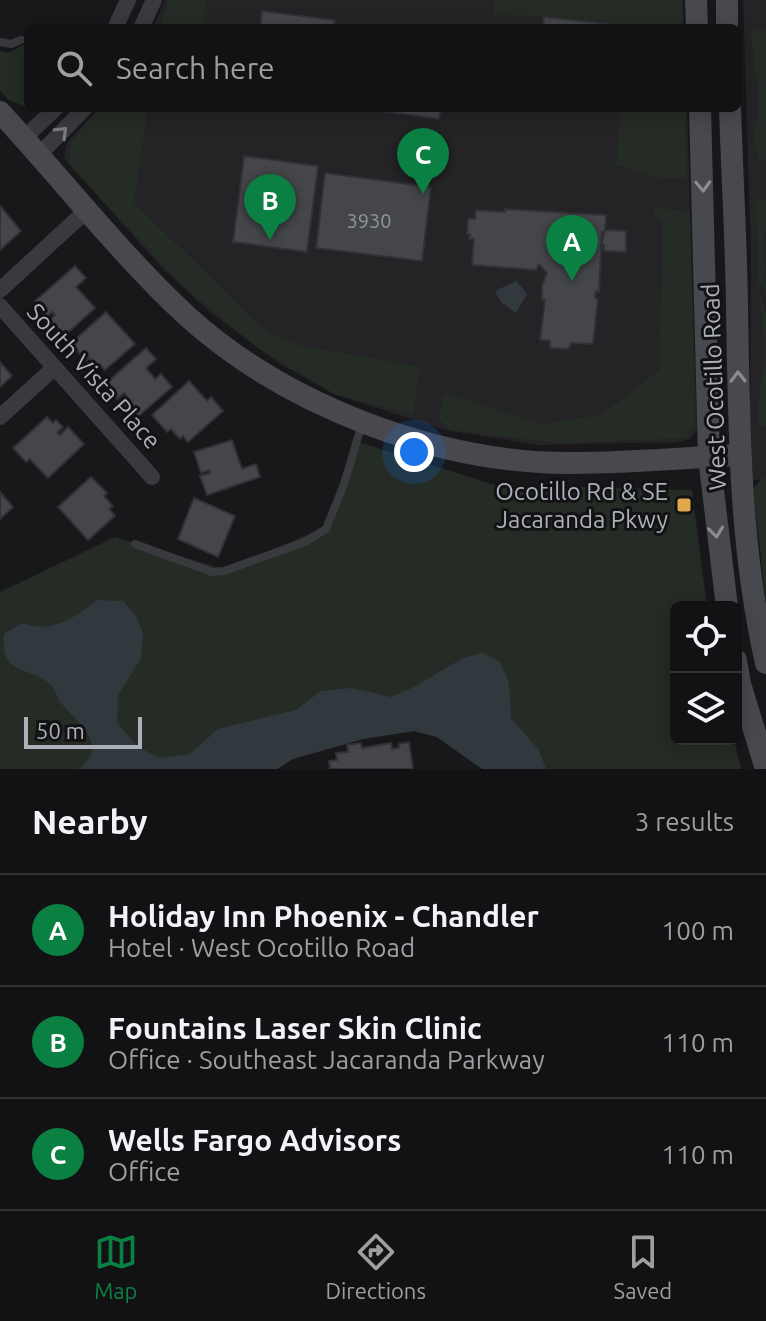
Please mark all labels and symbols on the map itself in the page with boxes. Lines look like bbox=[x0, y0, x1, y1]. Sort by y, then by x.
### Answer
one-way arrow bbox=[53, 127, 68, 141]
pin: C bbox=[397, 128, 449, 194]
pin: B bbox=[244, 174, 296, 240]
one-way arrow bbox=[694, 180, 711, 193]
house number: 3930 bbox=[346, 209, 392, 232]
pin: A bbox=[546, 215, 598, 281]
street label: West Ocotillo Road bbox=[697, 283, 731, 491]
street label: South Vista Place bbox=[22, 298, 166, 454]
one-way arrow bbox=[729, 370, 747, 383]
your location bbox=[394, 432, 434, 472]
place label: Ocotillo Rd & SE Jacaranda Pkwy bbox=[495, 478, 668, 533]
marker: Ocotillo Rd & SE Jacaranda Pkwy bbox=[675, 496, 693, 514]
one-way arrow bbox=[708, 526, 725, 539]
scale bar bbox=[24, 713, 142, 749]

